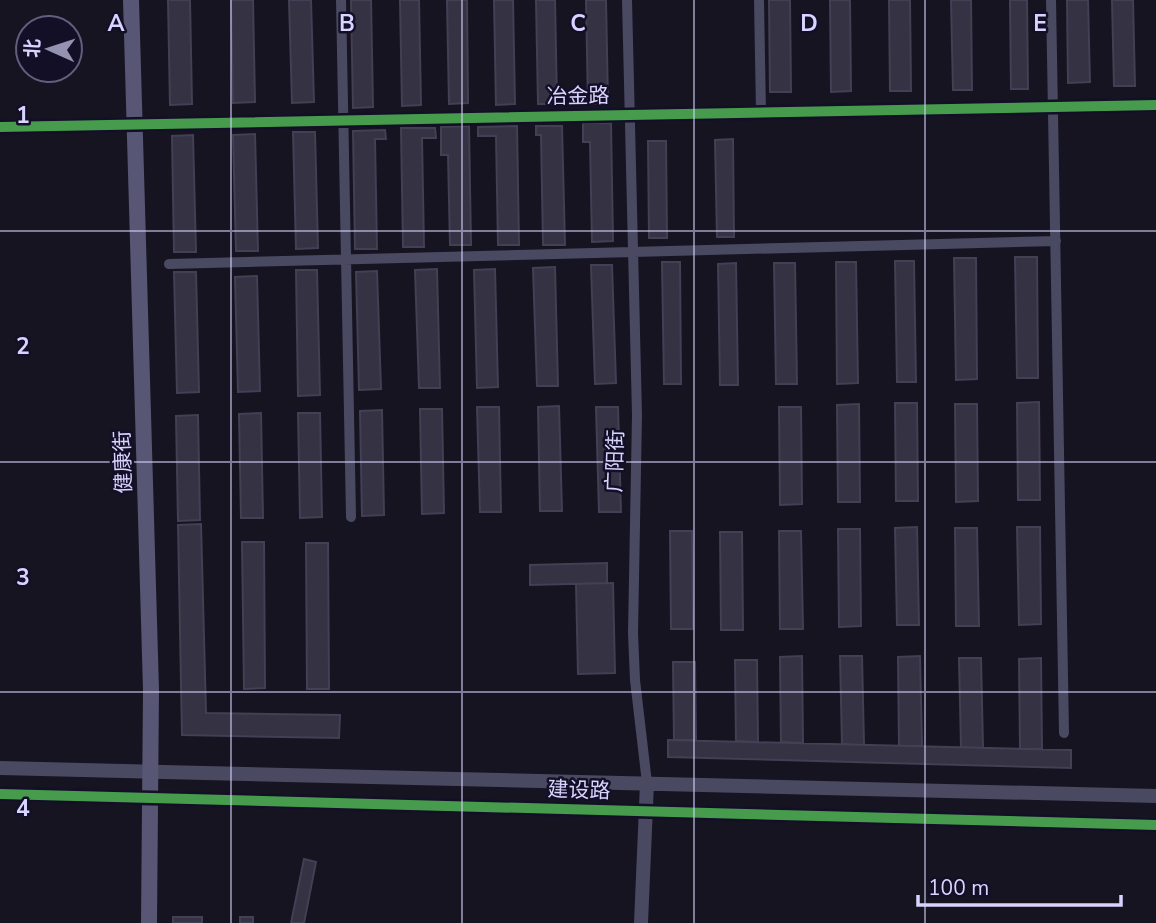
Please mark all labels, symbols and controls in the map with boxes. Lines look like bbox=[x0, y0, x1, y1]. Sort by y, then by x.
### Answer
text: A bbox=[107, 8, 125, 39]
text: B bbox=[339, 8, 355, 39]
text: C bbox=[570, 8, 586, 39]
text: D bbox=[800, 8, 818, 39]
text: E bbox=[1033, 8, 1047, 39]
north arrow bbox=[14, 14, 84, 84]
text: 北 bbox=[20, 38, 47, 58]
street label: 冶金路 bbox=[546, 81, 610, 111]
text: 1 bbox=[16, 100, 30, 131]
text: 2 bbox=[16, 331, 30, 362]
street label: 广阳街 bbox=[600, 429, 630, 493]
street label: 健康街 bbox=[108, 430, 138, 494]
text: 3 bbox=[16, 562, 30, 593]
street label: 建设路 bbox=[547, 775, 611, 805]
text: 4 bbox=[16, 793, 30, 824]
scale bar bbox=[918, 864, 1121, 908]
text: 100 m bbox=[928, 874, 989, 902]

